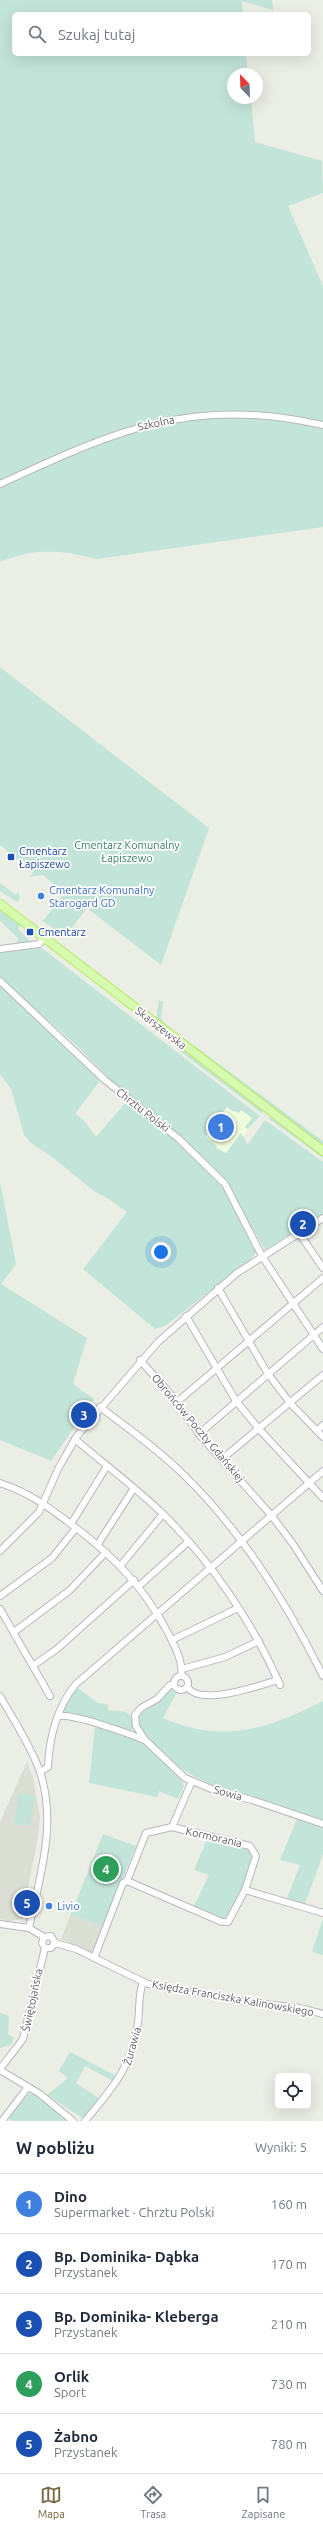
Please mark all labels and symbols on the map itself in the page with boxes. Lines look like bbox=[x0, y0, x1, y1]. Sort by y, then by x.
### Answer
north arrow bbox=[227, 68, 263, 104]
street label: Szkolna bbox=[136, 413, 176, 433]
park label: Cmentarz Komunalny Łapiszewo bbox=[74, 839, 180, 864]
place label: Cmentarz Łapiszewo bbox=[19, 845, 70, 870]
marker: Cmentarz Łapiszewo bbox=[6, 852, 16, 862]
place label: Cmentarz Komunalny Starogard GD bbox=[49, 884, 155, 909]
marker: Cmentarz Komunalny Starogard GD bbox=[36, 891, 46, 901]
place label: Cmentarz bbox=[38, 926, 86, 938]
marker: Cmentarz bbox=[25, 927, 35, 937]
street label: Skarszewska bbox=[133, 1004, 189, 1052]
street label: Chrztu Polski bbox=[114, 1086, 172, 1134]
pin: 1 bbox=[208, 1112, 234, 1142]
pin: 2 bbox=[290, 1209, 316, 1239]
your location bbox=[151, 1242, 171, 1262]
street label: Obrońców Poczty Gdańskiej bbox=[149, 1372, 247, 1484]
pin: 3 bbox=[71, 1400, 97, 1430]
street label: Sowia bbox=[212, 1783, 244, 1803]
street label: Kormorania bbox=[185, 1825, 243, 1849]
pin: 4 bbox=[93, 1854, 119, 1884]
pin: 5 bbox=[14, 1888, 40, 1918]
place label: Livio bbox=[57, 1900, 80, 1912]
marker: Livio bbox=[44, 1901, 54, 1911]
street label: Świętojańska bbox=[18, 1967, 45, 2033]
street label: Księdza Franciszka Kalinowskiego bbox=[151, 1978, 315, 2018]
street label: Żurawia bbox=[121, 2026, 143, 2066]

